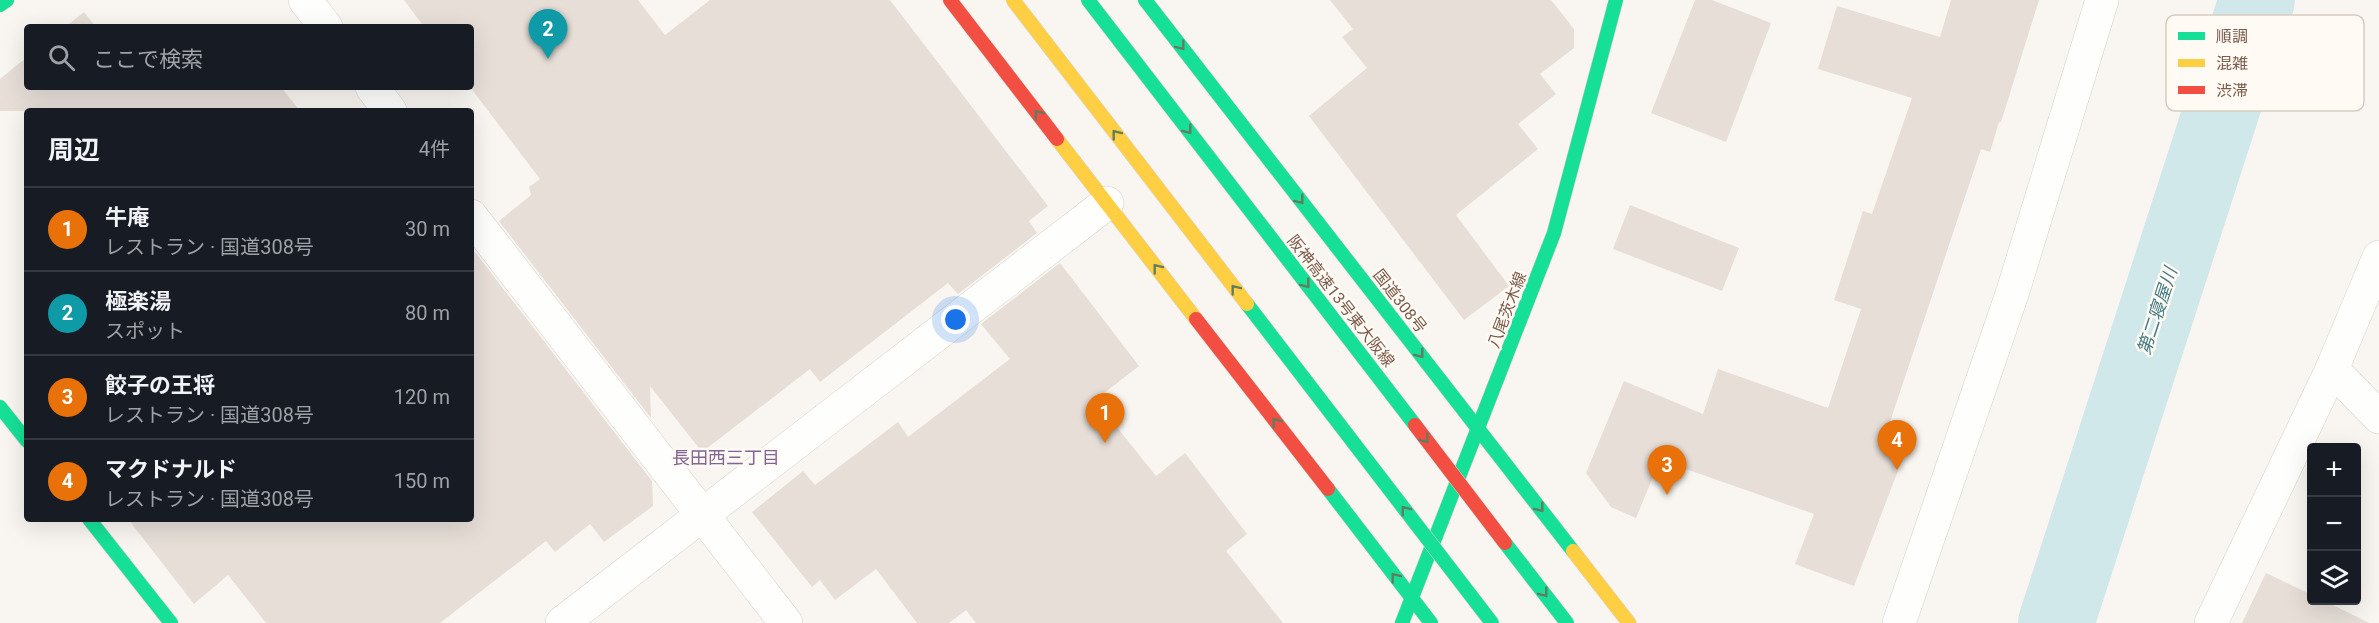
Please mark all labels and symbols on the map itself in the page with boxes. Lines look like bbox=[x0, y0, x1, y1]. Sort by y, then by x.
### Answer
pin: 2 bbox=[528, 10, 568, 59]
legend bbox=[2166, 15, 2364, 111]
text: 順調 bbox=[2216, 27, 2248, 46]
one-way arrow bbox=[1173, 39, 1184, 50]
text: 混雑 bbox=[2216, 54, 2248, 73]
text: 渋滞 bbox=[2216, 81, 2248, 100]
one-way arrow bbox=[1034, 109, 1045, 120]
one-way arrow bbox=[1180, 123, 1191, 134]
one-way arrow bbox=[1113, 130, 1124, 141]
one-way arrow bbox=[1293, 194, 1304, 205]
street label: 阪神高速13号東大阪線 bbox=[1284, 231, 1398, 371]
water label: 第二寝屋川 bbox=[2133, 263, 2182, 357]
one-way arrow bbox=[1153, 264, 1164, 275]
street label: 国道308号 bbox=[1369, 266, 1431, 336]
street label: 八尾茨木線 bbox=[1484, 269, 1530, 351]
one-way arrow bbox=[1299, 277, 1310, 288]
one-way arrow bbox=[1232, 285, 1243, 296]
your location bbox=[941, 305, 970, 334]
one-way arrow bbox=[1413, 348, 1424, 359]
pin: 1 bbox=[1086, 394, 1124, 443]
one-way arrow bbox=[1273, 418, 1284, 429]
pin: 4 bbox=[1878, 420, 1916, 470]
one-way arrow bbox=[1418, 432, 1429, 443]
pin: 3 bbox=[1648, 446, 1686, 495]
district label: 長田西三丁目 bbox=[672, 447, 780, 468]
one-way arrow bbox=[1532, 501, 1543, 512]
one-way arrow bbox=[1402, 506, 1413, 517]
one-way arrow bbox=[1392, 572, 1403, 583]
one-way arrow bbox=[1537, 586, 1548, 597]

